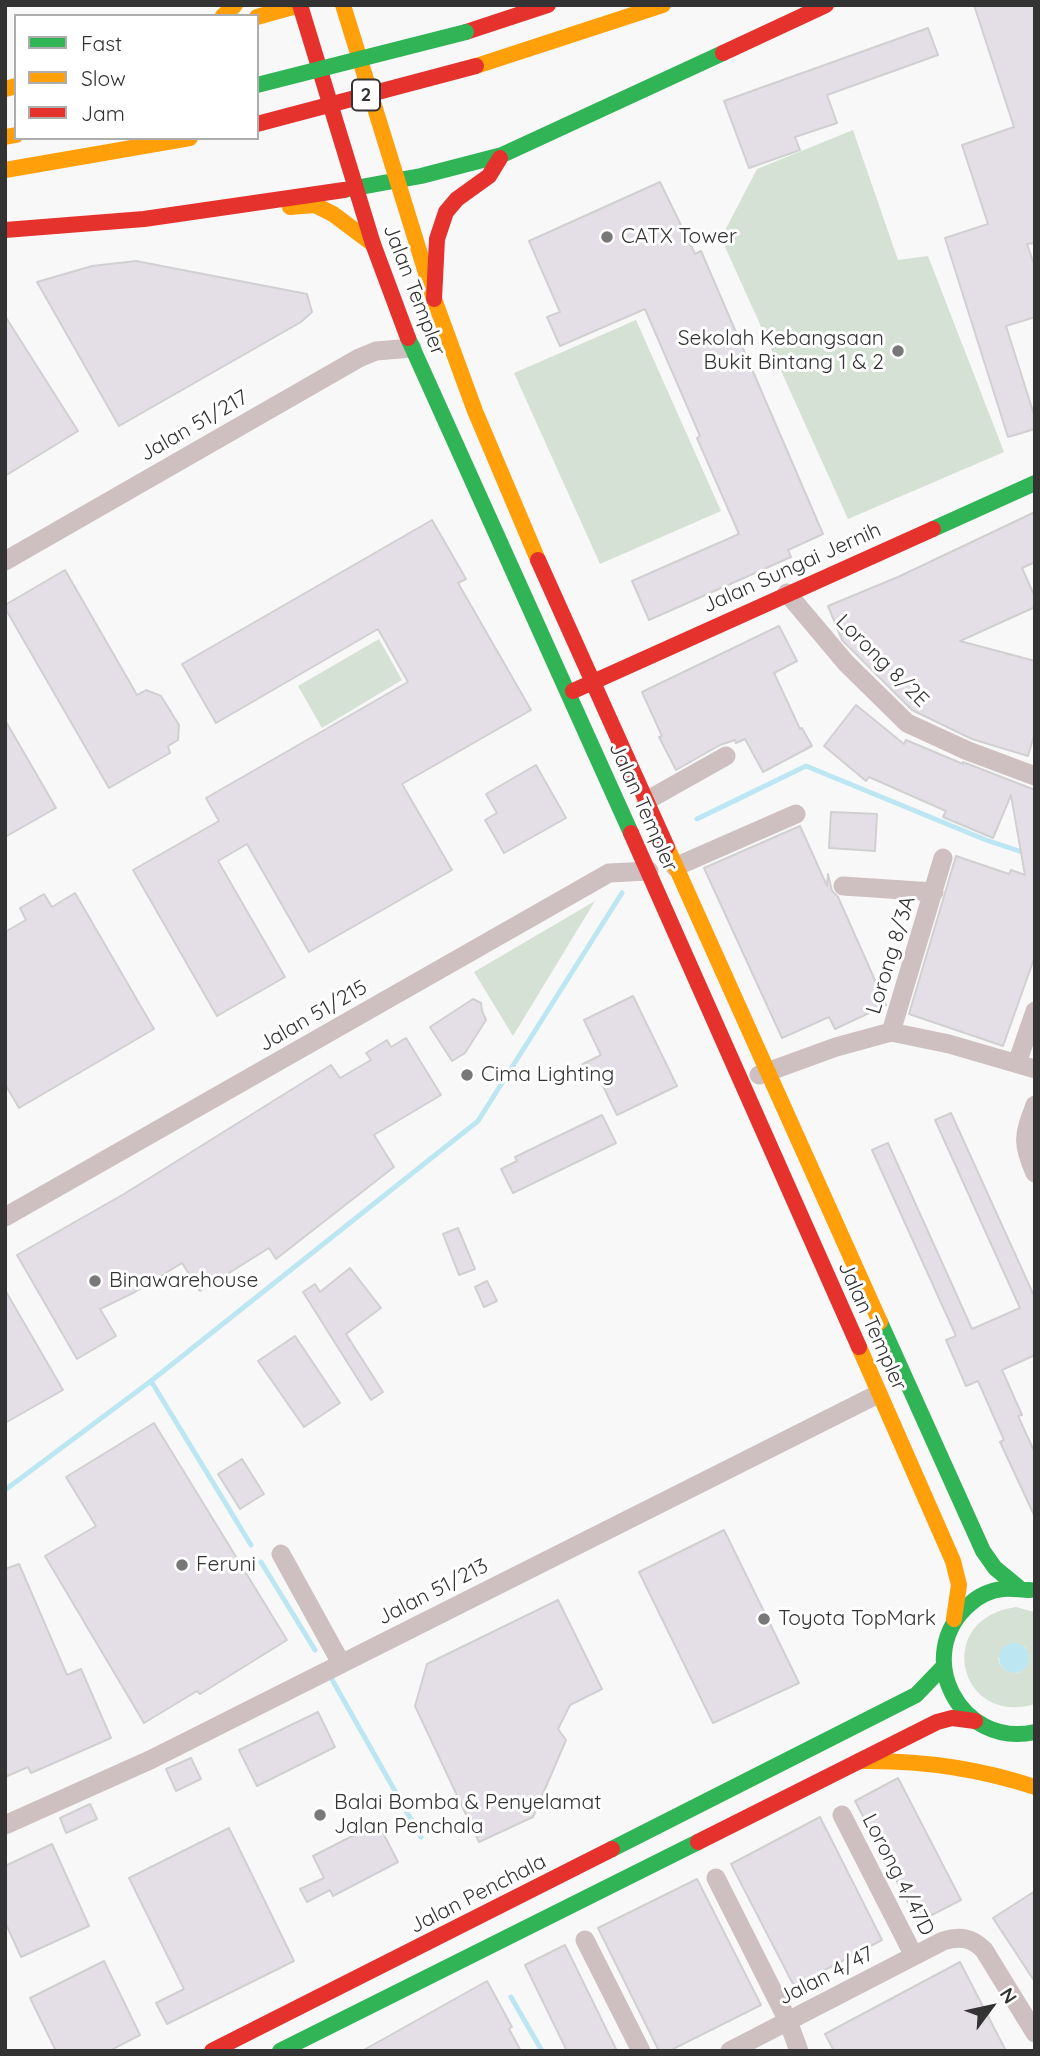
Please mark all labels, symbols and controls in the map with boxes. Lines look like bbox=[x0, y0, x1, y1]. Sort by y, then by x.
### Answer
legend bbox=[14, 14, 259, 140]
text: Fast bbox=[81, 30, 122, 56]
text: Slow bbox=[81, 65, 126, 91]
road number: 2 bbox=[352, 80, 380, 110]
text: Jam bbox=[81, 100, 125, 126]
street label: Jalan Templer bbox=[377, 221, 451, 359]
place label: CATX Tower bbox=[621, 224, 737, 250]
marker: CATX Tower bbox=[599, 229, 615, 245]
place label: Sekolah Kebangsaan Bukit Bintang 1 & 2 bbox=[678, 326, 884, 376]
marker: Sekolah Kebangsaan Bukit Bintang 1 & 2 bbox=[890, 343, 906, 359]
street label: Jalan 51/217 bbox=[136, 385, 252, 467]
street label: Jalan Sungai Jernih bbox=[699, 517, 885, 619]
street label: Lorong 8/2E bbox=[830, 609, 934, 713]
street label: Jalan Templer bbox=[603, 739, 683, 875]
street label: Lorong 8/3A bbox=[861, 893, 921, 1017]
street label: Jalan 51/215 bbox=[254, 975, 372, 1057]
place label: Cima Lighting bbox=[481, 1062, 614, 1088]
marker: Cima Lighting bbox=[459, 1067, 475, 1083]
street label: Jalan Templer bbox=[832, 1258, 912, 1394]
place label: Binawarehouse bbox=[109, 1268, 258, 1294]
marker: Binawarehouse bbox=[87, 1273, 103, 1289]
place label: Feruni bbox=[196, 1552, 256, 1578]
street label: Jalan 51/213 bbox=[373, 1553, 493, 1631]
marker: Feruni bbox=[174, 1557, 190, 1573]
place label: Toyota TopMark bbox=[778, 1606, 936, 1632]
marker: Toyota TopMark bbox=[756, 1611, 772, 1627]
place label: Balai Bomba & Penyelamat Jalan Penchala bbox=[334, 1790, 601, 1840]
marker: Balai Bomba & Penyelamat Jalan Penchala bbox=[312, 1807, 328, 1823]
street label: Lorong 4/47D bbox=[856, 1810, 940, 1940]
street label: Jalan Penchala bbox=[406, 1849, 550, 1939]
street label: Jalan 4/47 bbox=[774, 1941, 878, 2011]
north arrow bbox=[956, 1972, 1026, 2042]
text: N bbox=[995, 1983, 1022, 2008]

